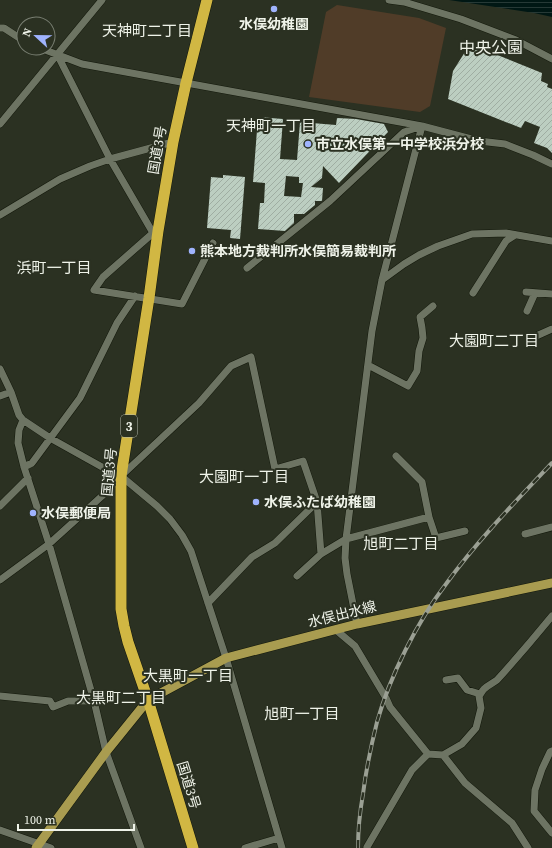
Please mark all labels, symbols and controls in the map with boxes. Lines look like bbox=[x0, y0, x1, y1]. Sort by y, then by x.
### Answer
marker: 水俣幼稚園 bbox=[269, 4, 279, 14]
place label: 水俣幼稚園 bbox=[239, 14, 309, 34]
north arrow bbox=[16, 16, 56, 56]
district label: 天神町二丁目 bbox=[102, 20, 192, 41]
text: N bbox=[19, 26, 36, 39]
district label: 中央公園 bbox=[459, 36, 523, 58]
district label: 天神町一丁目 bbox=[226, 115, 316, 136]
street label: 国道3号 bbox=[143, 124, 171, 176]
place label: 市立水俣第一中学校浜分校 bbox=[316, 134, 484, 154]
marker: 市立水俣第一中学校浜分校 bbox=[303, 139, 313, 149]
place label: 熊本地方裁判所水俣簡易裁判所 bbox=[200, 241, 396, 261]
marker: 熊本地方裁判所水俣簡易裁判所 bbox=[187, 246, 197, 256]
district label: 浜町一丁目 bbox=[16, 257, 92, 278]
district label: 大園町二丁目 bbox=[449, 330, 539, 351]
road number: 3 bbox=[121, 415, 137, 437]
street label: 国道3号 bbox=[97, 447, 121, 497]
district label: 大園町一丁目 bbox=[199, 466, 289, 487]
place label: 水俣ふたば幼稚園 bbox=[264, 492, 376, 512]
marker: 水俣ふたば幼稚園 bbox=[251, 497, 261, 507]
place label: 水俣郵便局 bbox=[41, 503, 111, 523]
marker: 水俣郵便局 bbox=[28, 508, 38, 518]
district label: 旭町二丁目 bbox=[363, 533, 439, 554]
street label: 水俣出水線 bbox=[306, 596, 378, 632]
district label: 大黒町一丁目 bbox=[143, 665, 233, 686]
district label: 大黒町二丁目 bbox=[76, 687, 166, 708]
district label: 旭町一丁目 bbox=[264, 703, 340, 724]
street label: 国道3号 bbox=[172, 759, 206, 811]
scale bar bbox=[18, 806, 134, 832]
text: 100 m bbox=[24, 812, 56, 828]

